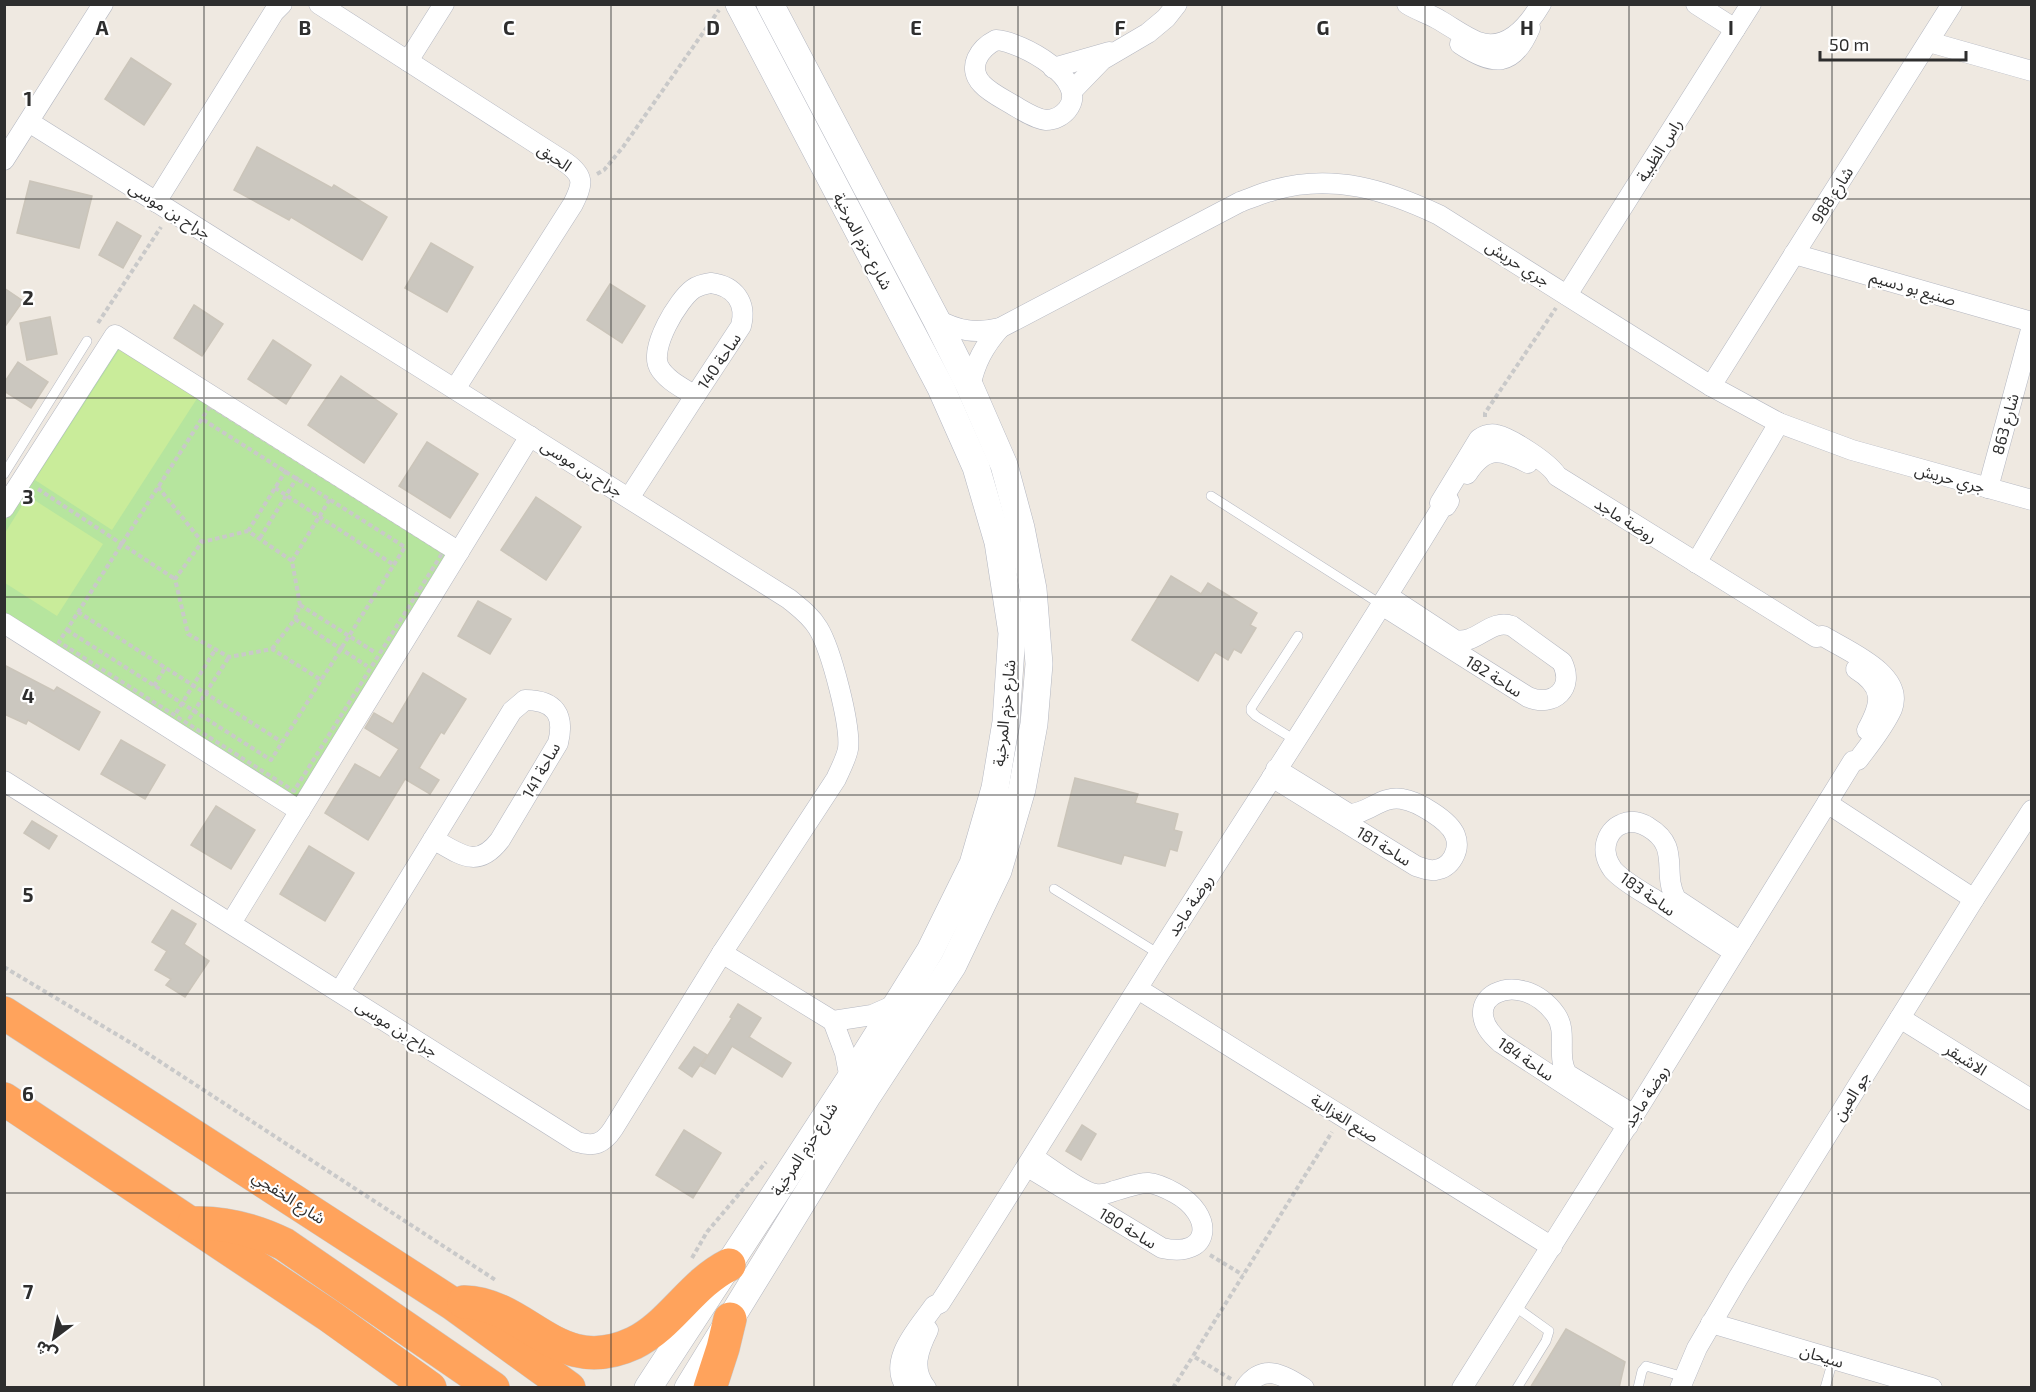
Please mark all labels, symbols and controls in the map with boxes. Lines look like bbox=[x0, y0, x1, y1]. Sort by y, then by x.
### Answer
text: A bbox=[95, 15, 109, 39]
text: B bbox=[299, 15, 311, 39]
text: C bbox=[503, 15, 515, 39]
text: D bbox=[706, 15, 720, 39]
text: E bbox=[910, 15, 922, 39]
text: F bbox=[1114, 15, 1126, 39]
text: G bbox=[1317, 15, 1329, 39]
text: H bbox=[1520, 15, 1534, 39]
text: I bbox=[1728, 15, 1734, 39]
scale bar bbox=[1820, 24, 1966, 62]
text: 50 m bbox=[1829, 33, 1869, 55]
text: 1 bbox=[24, 86, 32, 110]
street label: راس الظبية bbox=[1632, 115, 1686, 185]
street label: الحبق bbox=[534, 138, 576, 177]
street label: شارع 988 bbox=[1807, 163, 1860, 229]
street label: جراح بن موسى bbox=[124, 177, 215, 246]
street label: شارع حزم المرخية bbox=[826, 189, 897, 294]
street label: جري حريش bbox=[1481, 235, 1554, 293]
street label: صنيع بو دسيم bbox=[1867, 266, 1958, 313]
text: 2 bbox=[22, 285, 34, 309]
street label: ساحة 140 bbox=[693, 329, 744, 392]
street label: شارع 863 bbox=[1987, 391, 2026, 458]
street label: جراح بن موسى bbox=[536, 435, 627, 504]
street label: جري حريش bbox=[1912, 459, 1987, 500]
text: 3 bbox=[22, 484, 34, 508]
street label: روضة ماجد bbox=[1591, 493, 1661, 547]
street label: ساحة 182 bbox=[1462, 651, 1526, 700]
street label: شارع حزم المرخية bbox=[988, 659, 1023, 768]
text: 4 bbox=[22, 683, 35, 707]
street label: ساحة 141 bbox=[518, 739, 564, 801]
street label: ساحة 181 bbox=[1353, 822, 1415, 869]
street label: ساحة 183 bbox=[1617, 868, 1680, 919]
street label: روضة ماجد bbox=[1163, 870, 1217, 940]
text: 5 bbox=[22, 882, 34, 906]
street label: جراح بن موسى bbox=[351, 995, 442, 1064]
street label: ساحة 184 bbox=[1494, 1033, 1558, 1084]
street label: الاشيقر bbox=[1940, 1038, 1991, 1080]
street label: روضة ماجد bbox=[1619, 1061, 1673, 1131]
street label: جو العين bbox=[1828, 1068, 1874, 1124]
text: 6 bbox=[22, 1081, 34, 1105]
street label: صنع الغزالية bbox=[1306, 1089, 1383, 1149]
street label: شارع حزم المرخية bbox=[766, 1099, 844, 1201]
street label: شارع الخفجي bbox=[247, 1166, 329, 1230]
street label: ساحة 180 bbox=[1096, 1203, 1160, 1252]
text: 7 bbox=[23, 1279, 34, 1303]
north arrow bbox=[24, 1308, 84, 1368]
text: ش bbox=[31, 1336, 61, 1365]
street label: سيحان bbox=[1798, 1340, 1846, 1372]

